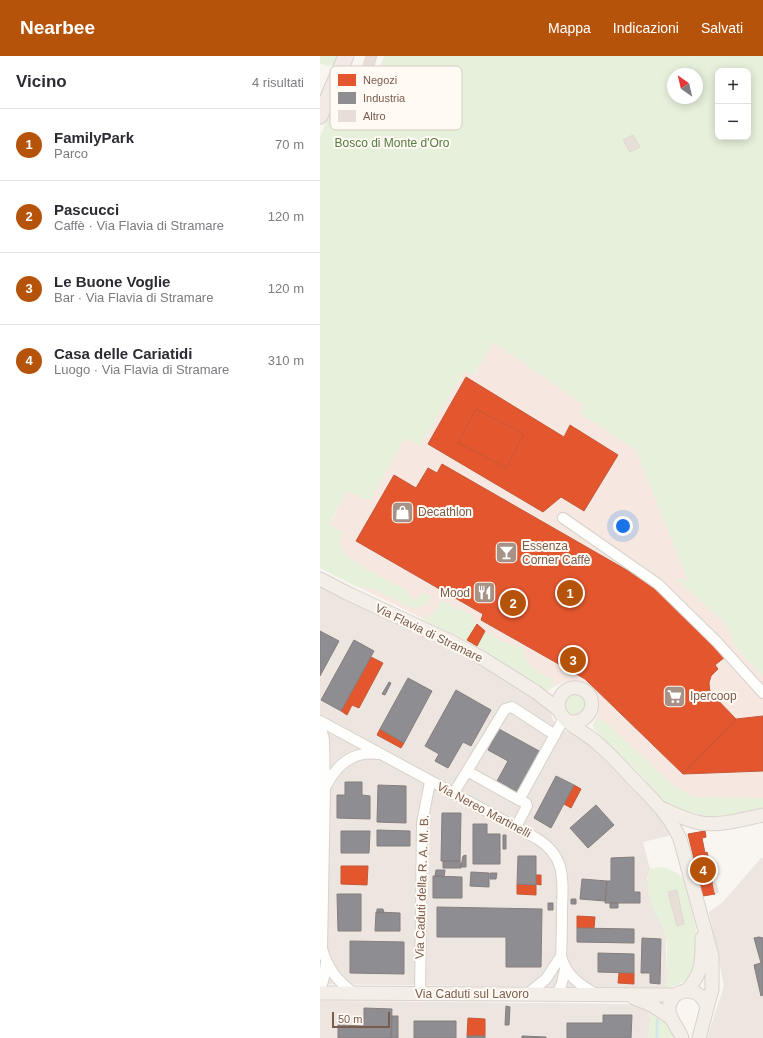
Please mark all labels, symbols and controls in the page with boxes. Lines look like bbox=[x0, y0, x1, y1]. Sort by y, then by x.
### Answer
text: Nearbee bbox=[20, 17, 95, 38]
text: Mappa bbox=[548, 20, 591, 36]
text: Indicazioni bbox=[613, 20, 679, 36]
text: Salvati bbox=[701, 20, 743, 36]
legend bbox=[330, 66, 462, 130]
north arrow bbox=[667, 68, 703, 104]
map controls bbox=[715, 68, 751, 140]
button: + bbox=[715, 68, 751, 104]
text: Vicino bbox=[16, 72, 67, 91]
text: Negozi bbox=[363, 74, 397, 86]
text: 4 risultati bbox=[252, 75, 304, 90]
text: Industria bbox=[363, 92, 406, 104]
button: − bbox=[715, 104, 751, 140]
text: Altro bbox=[363, 110, 386, 122]
text: FamilyPark bbox=[54, 129, 134, 146]
park label: Bosco di Monte d'Oro bbox=[334, 136, 450, 150]
text: 1 bbox=[25, 137, 33, 152]
text: 70 m bbox=[275, 137, 304, 152]
text: Parco bbox=[54, 146, 88, 161]
text: Pascucci bbox=[54, 201, 119, 218]
text: 2 bbox=[25, 209, 33, 224]
text: 120 m bbox=[268, 209, 304, 224]
text: Caffè · Via Flavia di Stramare bbox=[54, 218, 224, 233]
text: Le Buone Voglie bbox=[54, 273, 170, 290]
text: 3 bbox=[25, 281, 33, 296]
text: 120 m bbox=[268, 281, 304, 296]
text: Bar · Via Flavia di Stramare bbox=[54, 290, 213, 305]
text: Casa delle Cariatidi bbox=[54, 345, 192, 362]
text: 4 bbox=[25, 353, 33, 368]
text: 310 m bbox=[268, 353, 304, 368]
text: Luogo · Via Flavia di Stramare bbox=[54, 362, 229, 377]
shop icon: Decathlon bbox=[390, 499, 416, 525]
place label: Decathlon bbox=[418, 505, 472, 519]
your location bbox=[613, 516, 633, 536]
place label: Essenza Corner Caffè bbox=[522, 539, 591, 567]
bar icon: Essenza Corner Caffè bbox=[493, 540, 519, 566]
pin: 1 bbox=[557, 578, 583, 608]
restaurant icon: Mood bbox=[472, 580, 498, 606]
place label: Mood bbox=[440, 586, 470, 600]
pin: 2 bbox=[500, 588, 526, 618]
street label: Via Flavia di Stramare bbox=[373, 601, 485, 665]
pin: 3 bbox=[560, 645, 586, 675]
supermarket icon: Ipercoop bbox=[661, 683, 687, 709]
place label: Ipercoop bbox=[690, 689, 737, 703]
street label: Via Nereo Martinelli bbox=[435, 779, 533, 841]
street label: Via Caduti della R. A. M. B. bbox=[412, 815, 432, 959]
pin: 4 bbox=[690, 855, 716, 885]
street label: Via Caduti sul Lavoro bbox=[415, 987, 529, 1001]
scale bar bbox=[332, 1010, 390, 1029]
text: 50 m bbox=[338, 1013, 362, 1025]

